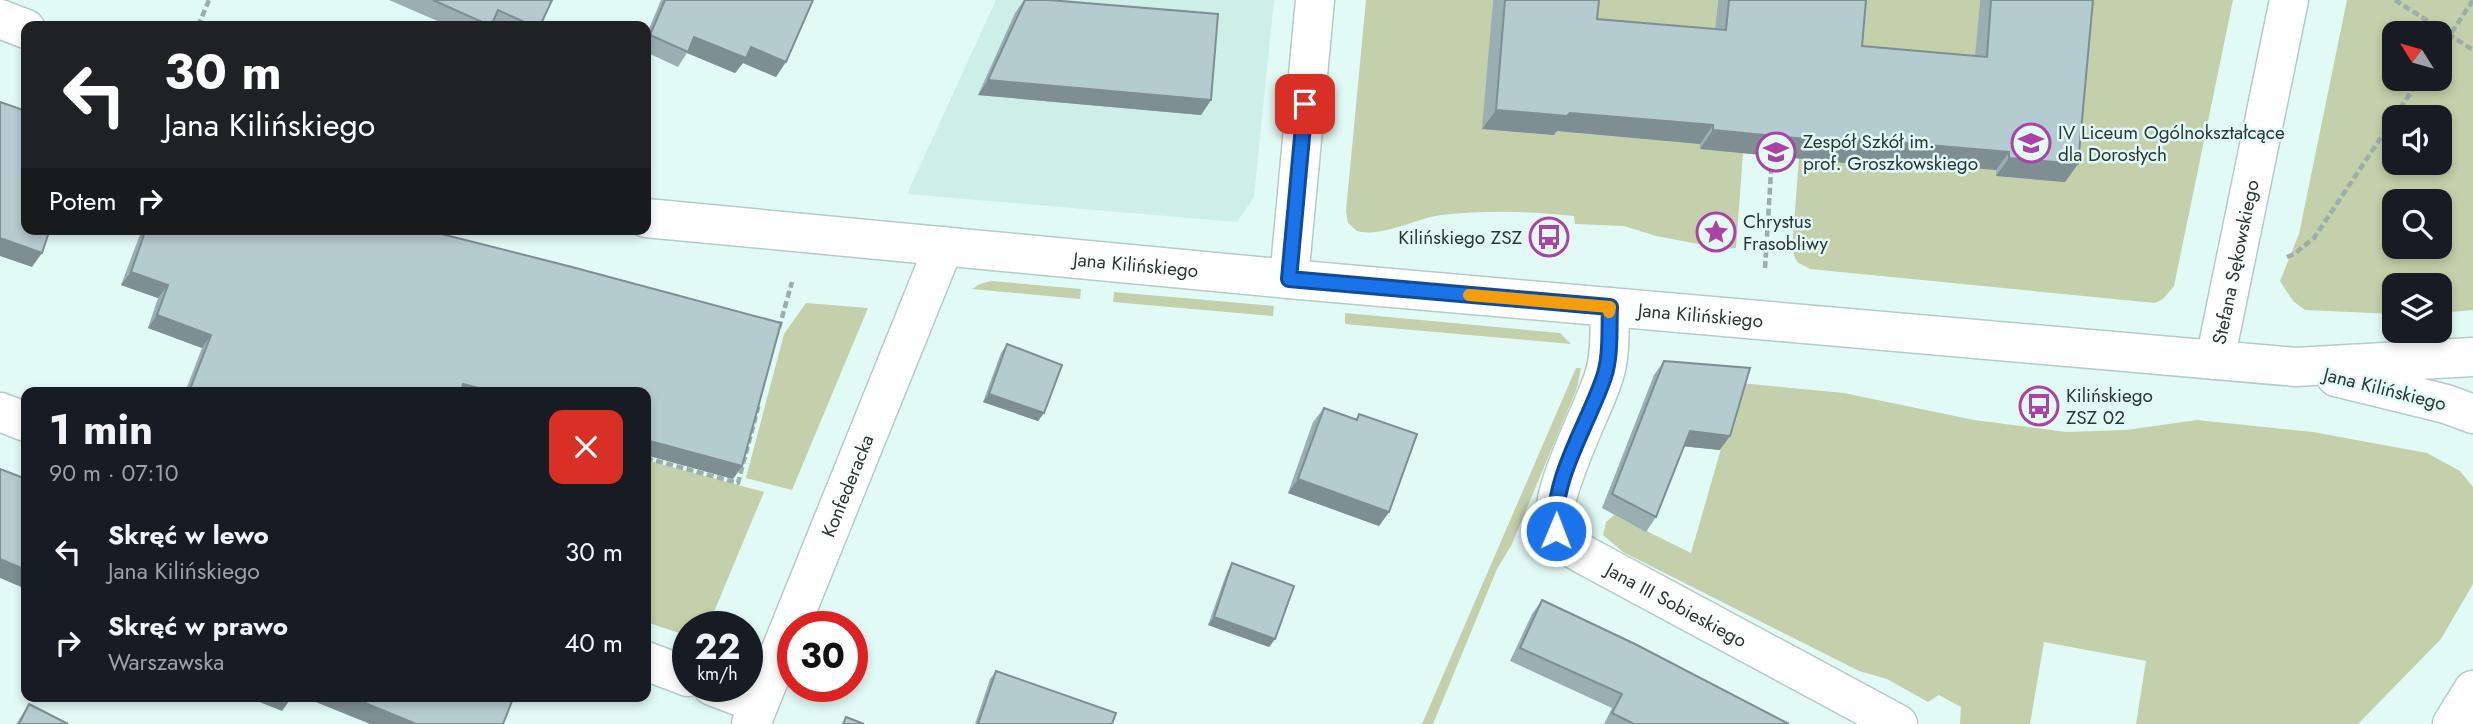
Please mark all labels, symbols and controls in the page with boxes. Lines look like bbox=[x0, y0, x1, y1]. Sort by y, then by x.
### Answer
north arrow bbox=[2382, 21, 2452, 91]
map controls bbox=[2382, 21, 2452, 343]
text: 30 m bbox=[164, 37, 282, 107]
icon: left bbox=[49, 49, 140, 140]
pin bbox=[1275, 74, 1335, 134]
icon: arrive bbox=[1286, 85, 1324, 123]
text: Jana Kilińskiego bbox=[164, 102, 375, 148]
button: sound bbox=[2382, 105, 2452, 175]
place label: IV Liceum Ogólnokształcące dla Dorosłych bbox=[2058, 119, 2285, 168]
school or university icon: IV Liceum Ogólnokształcące dla Dorosłych bbox=[2010, 122, 2052, 164]
place label: Zespół Szkół im. prof. Groszkowskiego bbox=[1803, 128, 1978, 177]
school or university icon: Zespół Szkół im. prof. Groszkowskiego bbox=[1755, 131, 1797, 173]
street label: Stefana Sękowskiego bbox=[2205, 177, 2265, 347]
text: Potem bbox=[49, 182, 117, 220]
icon: right bbox=[131, 182, 169, 220]
button: search bbox=[2382, 189, 2452, 259]
place label: Chrystus Frasobliwy bbox=[1743, 208, 1828, 257]
place icon: Chrystus Frasobliwy bbox=[1695, 211, 1737, 253]
bus stop icon: Kilińskiego ZSZ bbox=[1528, 216, 1570, 258]
place label: Kilińskiego ZSZ bbox=[1398, 224, 1522, 251]
street label: Jana Kilińskiego bbox=[1069, 245, 1200, 284]
button: layers bbox=[2382, 273, 2452, 343]
street label: Jana Kilińskiego bbox=[1634, 296, 1764, 334]
street label: Jana Kilińskiego bbox=[2318, 360, 2449, 417]
place label: Kilińskiego ZSZ 02 bbox=[2066, 382, 2153, 431]
bus stop icon: Kilińskiego ZSZ 02 bbox=[2018, 385, 2060, 427]
text: 1 min bbox=[49, 399, 153, 460]
button: close bbox=[549, 410, 623, 484]
street label: Konfederacka bbox=[814, 430, 880, 541]
text: 90 m · 07:10 bbox=[49, 456, 179, 490]
position arrow bbox=[1519, 494, 1593, 568]
text: Skręć w lewo bbox=[108, 516, 269, 554]
icon: left bbox=[49, 533, 87, 571]
text: 30 m bbox=[565, 533, 623, 571]
text: Jana Kilińskiego bbox=[108, 554, 260, 588]
street label: Jana III Sobieskiego bbox=[1598, 554, 1752, 654]
text: Skręć w prawo bbox=[108, 607, 288, 645]
speed limit sign: 30 bbox=[777, 611, 868, 702]
text: 22 bbox=[695, 622, 740, 672]
icon: right bbox=[49, 624, 87, 662]
text: 40 m bbox=[564, 624, 623, 662]
text: Warszawska bbox=[108, 645, 224, 679]
text: km/h bbox=[697, 661, 738, 687]

